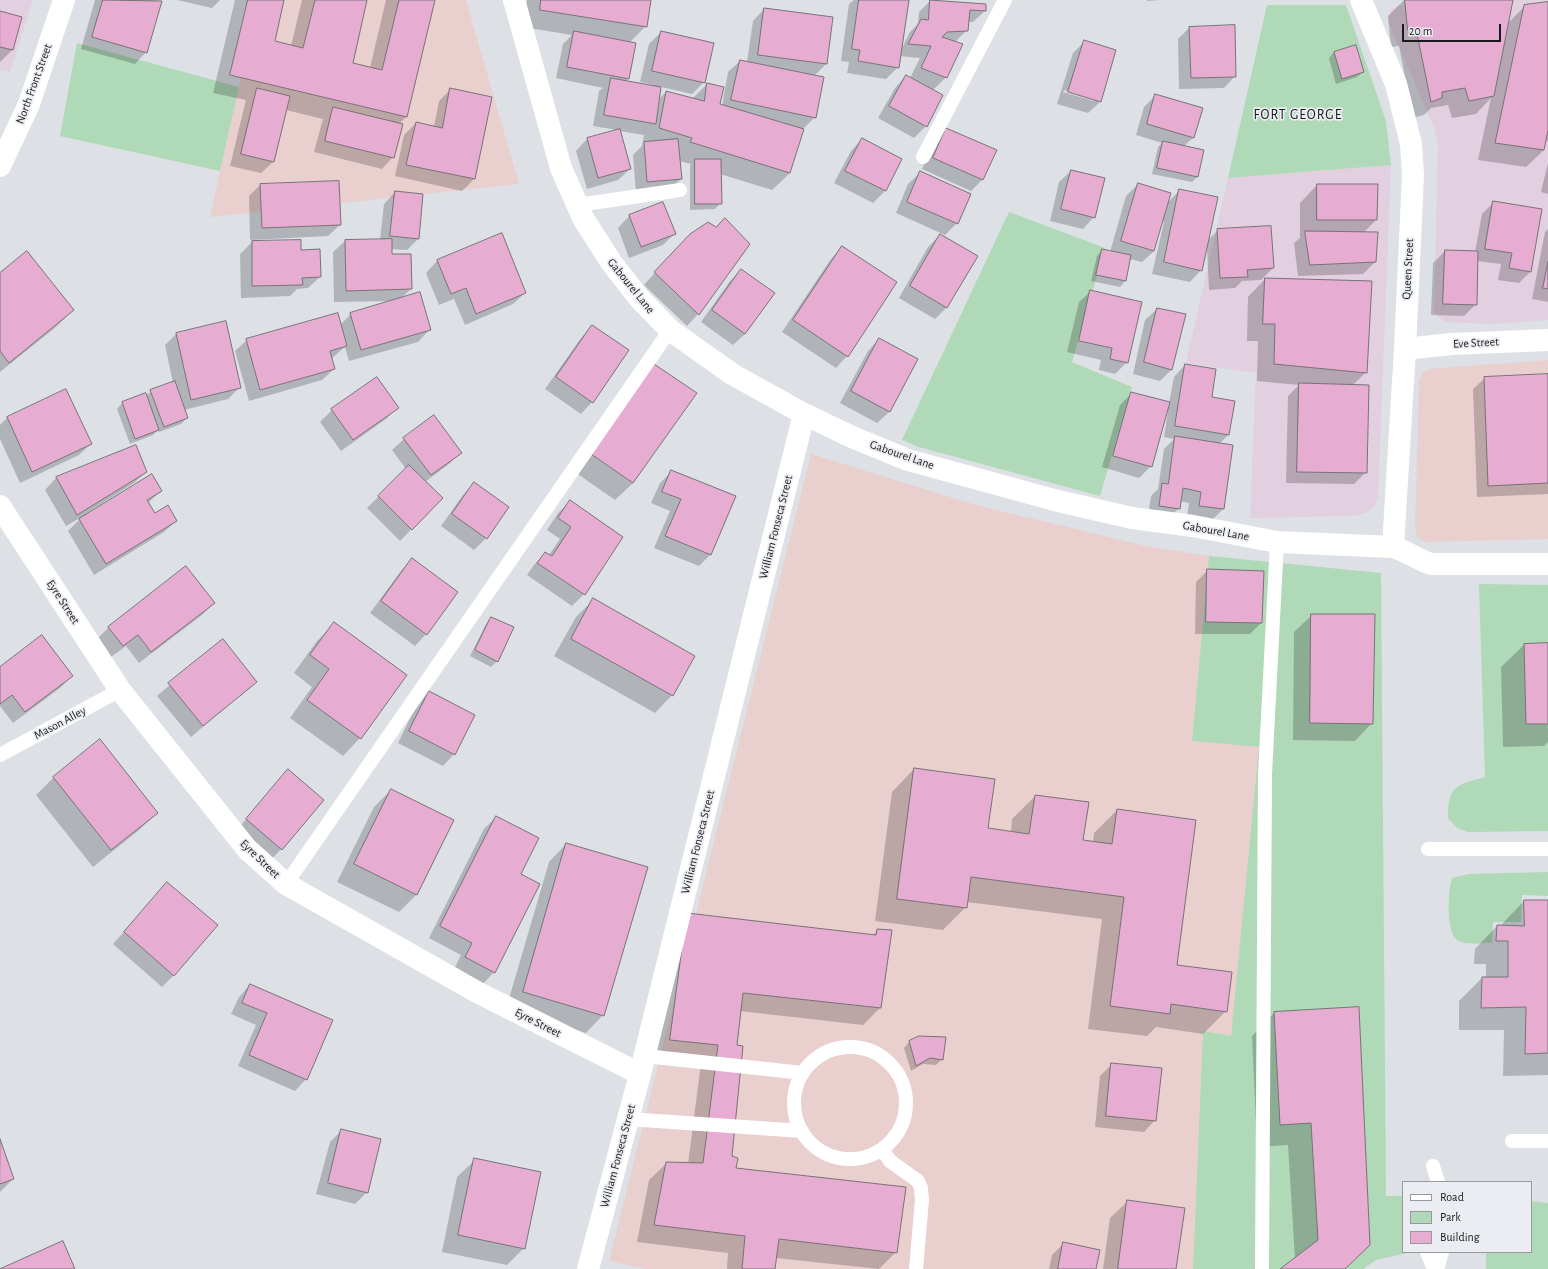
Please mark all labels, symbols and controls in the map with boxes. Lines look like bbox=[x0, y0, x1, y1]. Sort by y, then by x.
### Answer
scale bar bbox=[1404, 16, 1503, 42]
text: 20 m bbox=[1409, 25, 1432, 37]
street label: North Front Street bbox=[13, 42, 55, 126]
district label: FORT GEORGE bbox=[1254, 107, 1342, 123]
street label: Queen Street bbox=[1399, 238, 1417, 300]
street label: Gabourel Lane bbox=[604, 255, 658, 317]
street label: Eve Street bbox=[1453, 335, 1499, 351]
street label: Gabourel Lane bbox=[868, 437, 936, 473]
street label: William Fonseca Street bbox=[756, 474, 796, 580]
street label: Gabourel Lane bbox=[1182, 518, 1250, 544]
street label: Eyre Street bbox=[43, 577, 83, 627]
street label: Mason Alley bbox=[32, 703, 88, 743]
street label: William Fonseca Street bbox=[678, 789, 718, 895]
street label: Eyre Street bbox=[237, 836, 283, 882]
street label: Eyre Street bbox=[512, 1005, 564, 1041]
street label: William Fonseca Street bbox=[597, 1103, 639, 1209]
legend bbox=[1402, 1181, 1532, 1253]
text: Road bbox=[1440, 1191, 1464, 1203]
text: Park bbox=[1440, 1211, 1461, 1223]
text: Building bbox=[1440, 1231, 1480, 1243]

